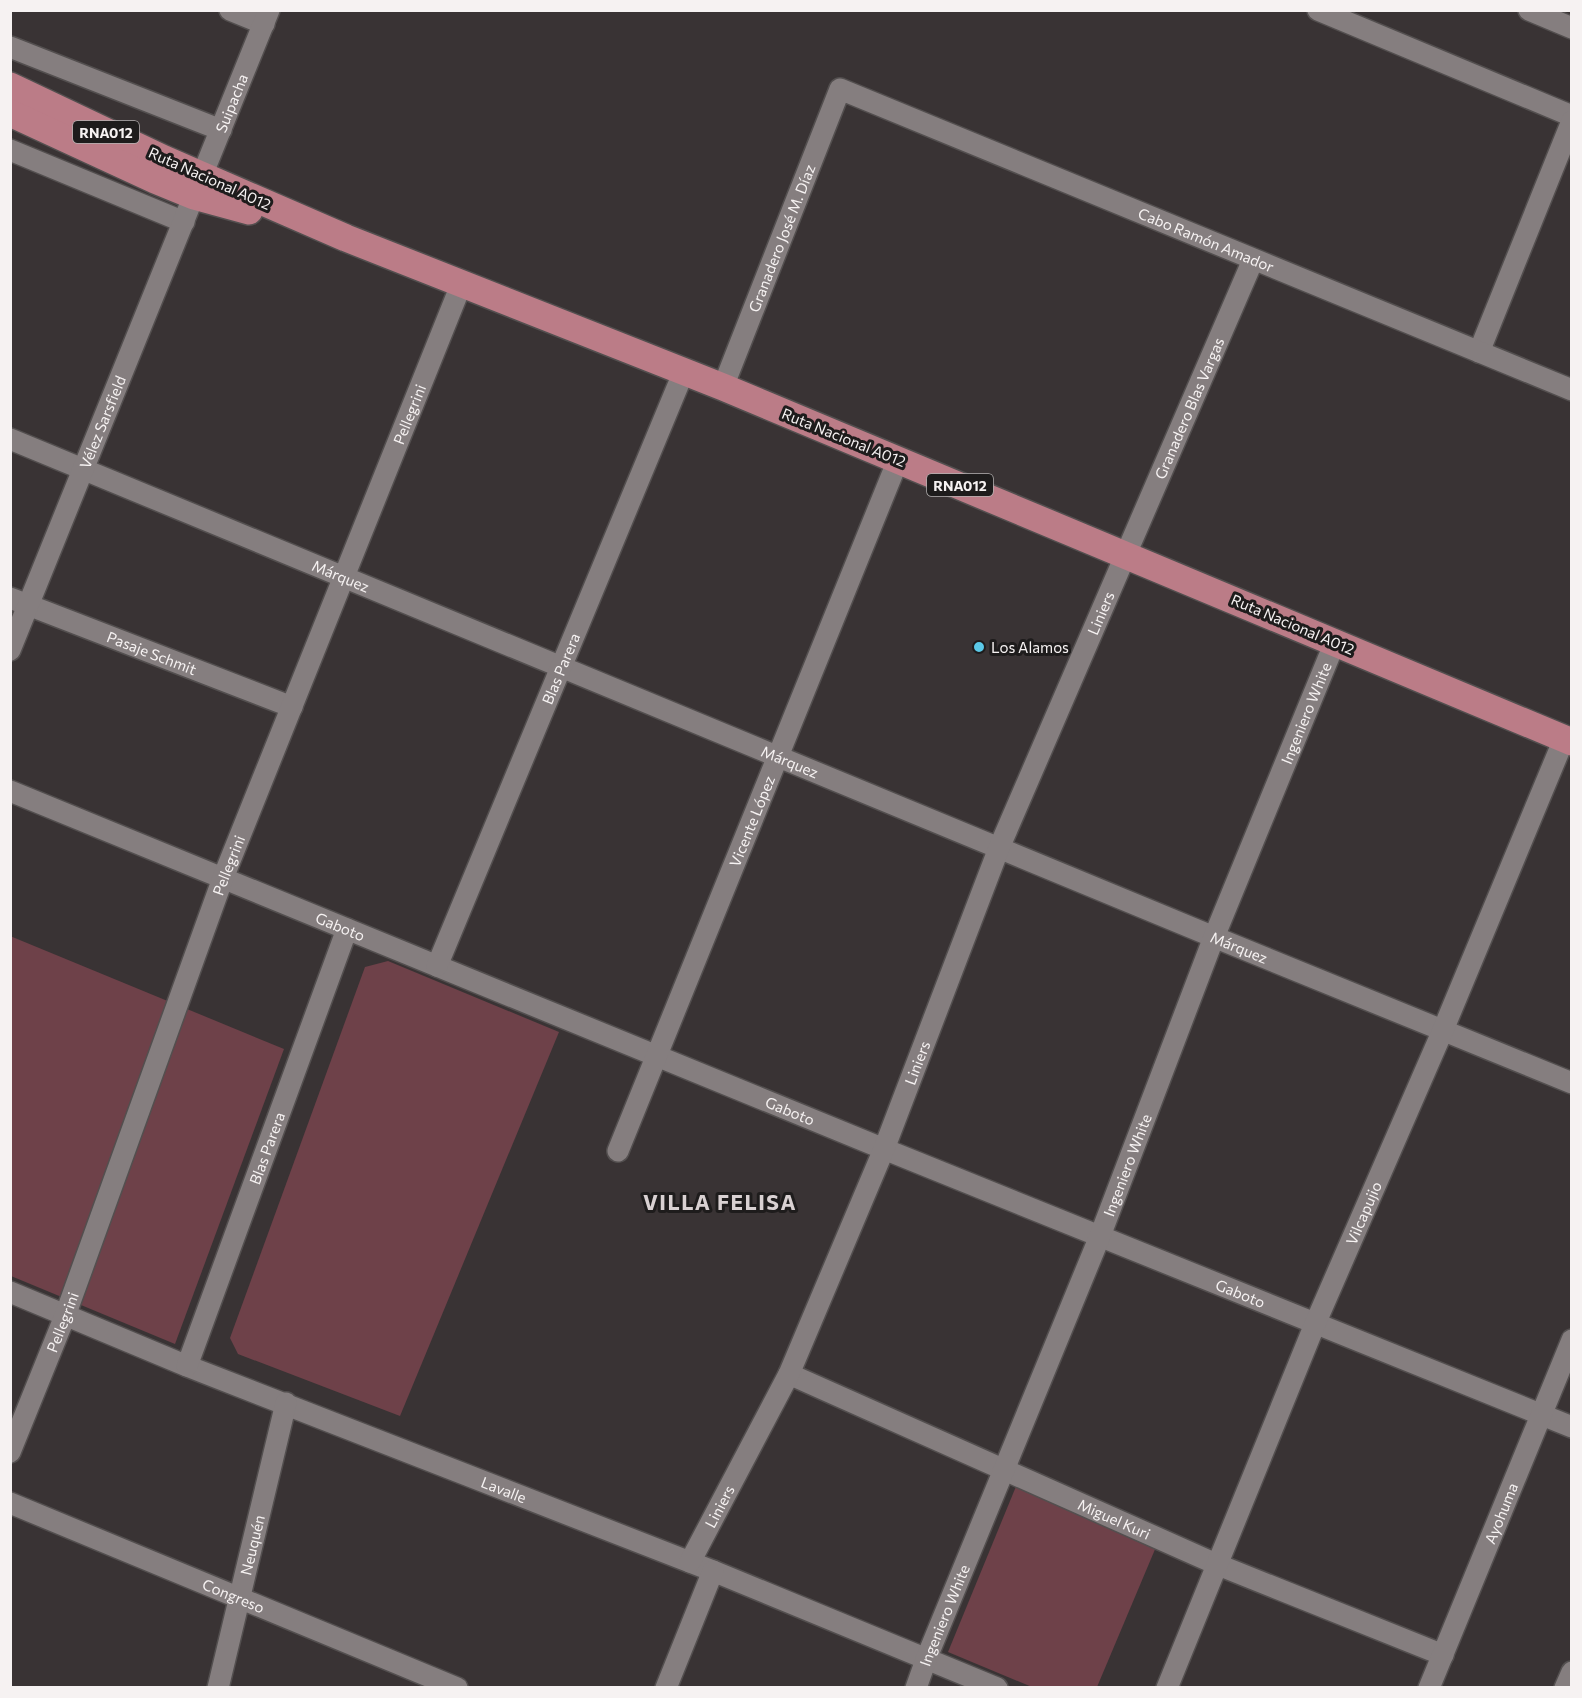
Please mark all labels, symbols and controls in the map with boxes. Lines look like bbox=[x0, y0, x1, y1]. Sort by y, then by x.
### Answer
street label: Suipacha bbox=[211, 71, 251, 135]
road number: RNA012 bbox=[73, 121, 139, 143]
street label: Ruta Nacional A012 bbox=[146, 143, 274, 213]
street label: Granadero José M. Díaz bbox=[744, 162, 819, 315]
street label: Cabo Ramón Amador bbox=[1136, 204, 1277, 275]
street label: Granadero Blas Vargas bbox=[1150, 334, 1228, 482]
street label: Vélez Sarsfield bbox=[75, 373, 129, 471]
street label: Pellegrini bbox=[389, 382, 429, 447]
street label: Ruta Nacional A012 bbox=[779, 404, 909, 470]
road number: RNA012 bbox=[927, 474, 993, 496]
street label: Márquez bbox=[310, 556, 372, 596]
street label: Liniers bbox=[1083, 588, 1118, 637]
street label: Ruta Nacional A012 bbox=[1229, 590, 1357, 658]
street label: Pasaje Schmit bbox=[104, 627, 199, 678]
street label: Blas Parera bbox=[538, 630, 583, 707]
place label: Los Alamos bbox=[991, 638, 1069, 656]
marker: Los Alamos bbox=[972, 640, 986, 654]
street label: Ingeniero White bbox=[1277, 659, 1335, 767]
street label: Márquez bbox=[759, 742, 821, 781]
street label: Vicente López bbox=[725, 773, 778, 869]
street label: Pellegrini bbox=[208, 833, 248, 898]
street label: Gaboto bbox=[313, 908, 368, 944]
street label: Márquez bbox=[1208, 928, 1270, 967]
street label: Liniers bbox=[900, 1038, 934, 1087]
street label: Gaboto bbox=[763, 1092, 817, 1129]
street label: Blas Parera bbox=[245, 1110, 288, 1187]
street label: Ingeniero White bbox=[1099, 1111, 1155, 1219]
street label: Vilcapujio bbox=[1342, 1179, 1385, 1247]
district label: VILLA FELISA bbox=[643, 1189, 797, 1214]
street label: Gaboto bbox=[1213, 1275, 1268, 1311]
street label: Pellegrini bbox=[42, 1290, 82, 1355]
street label: Lavalle bbox=[479, 1473, 529, 1507]
street label: Ayohuma bbox=[1480, 1480, 1521, 1546]
street label: Liniers bbox=[701, 1482, 738, 1531]
street label: Miguel Kuri bbox=[1075, 1495, 1153, 1543]
street label: Neuquén bbox=[236, 1513, 268, 1577]
street label: Ingeniero White bbox=[915, 1562, 973, 1669]
street label: Congreso bbox=[200, 1575, 267, 1616]

